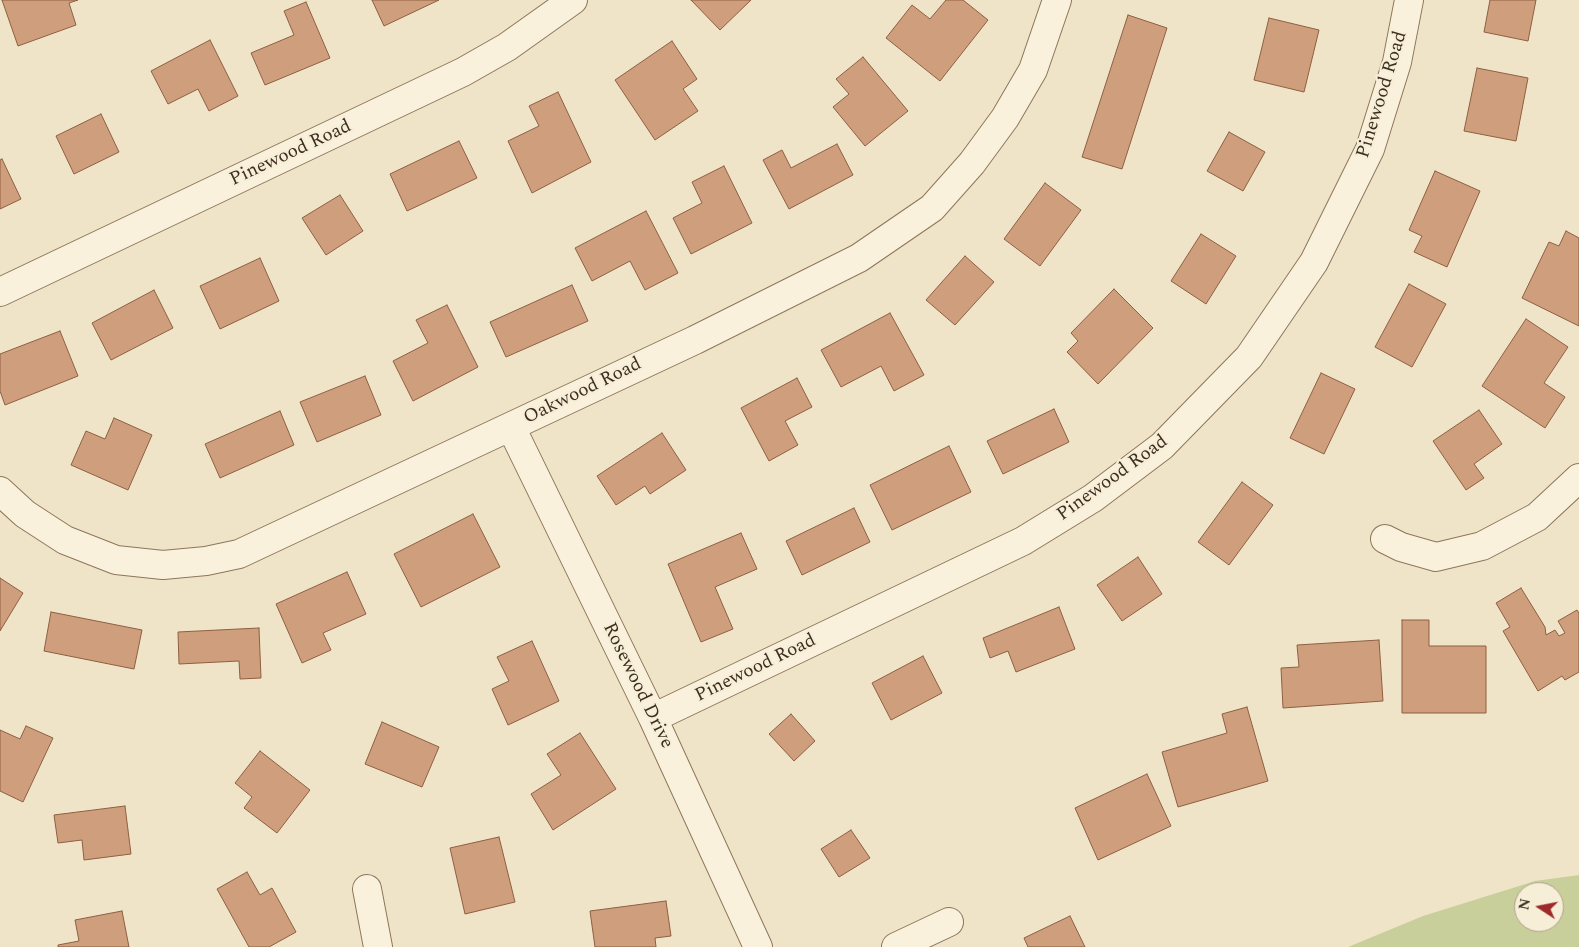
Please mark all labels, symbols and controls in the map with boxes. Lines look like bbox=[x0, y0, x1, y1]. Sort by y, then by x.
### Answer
street label: Pinewood Road bbox=[1353, 29, 1413, 161]
street label: Pinewood Road bbox=[227, 116, 355, 192]
street label: Oakwood Road bbox=[520, 354, 646, 430]
street label: Pinewood Road bbox=[1053, 431, 1173, 527]
street label: Rosewood Drive bbox=[597, 619, 677, 753]
street label: Pinewood Road bbox=[692, 630, 820, 708]
north arrow bbox=[1514, 882, 1564, 932]
text: N bbox=[1513, 897, 1536, 912]

